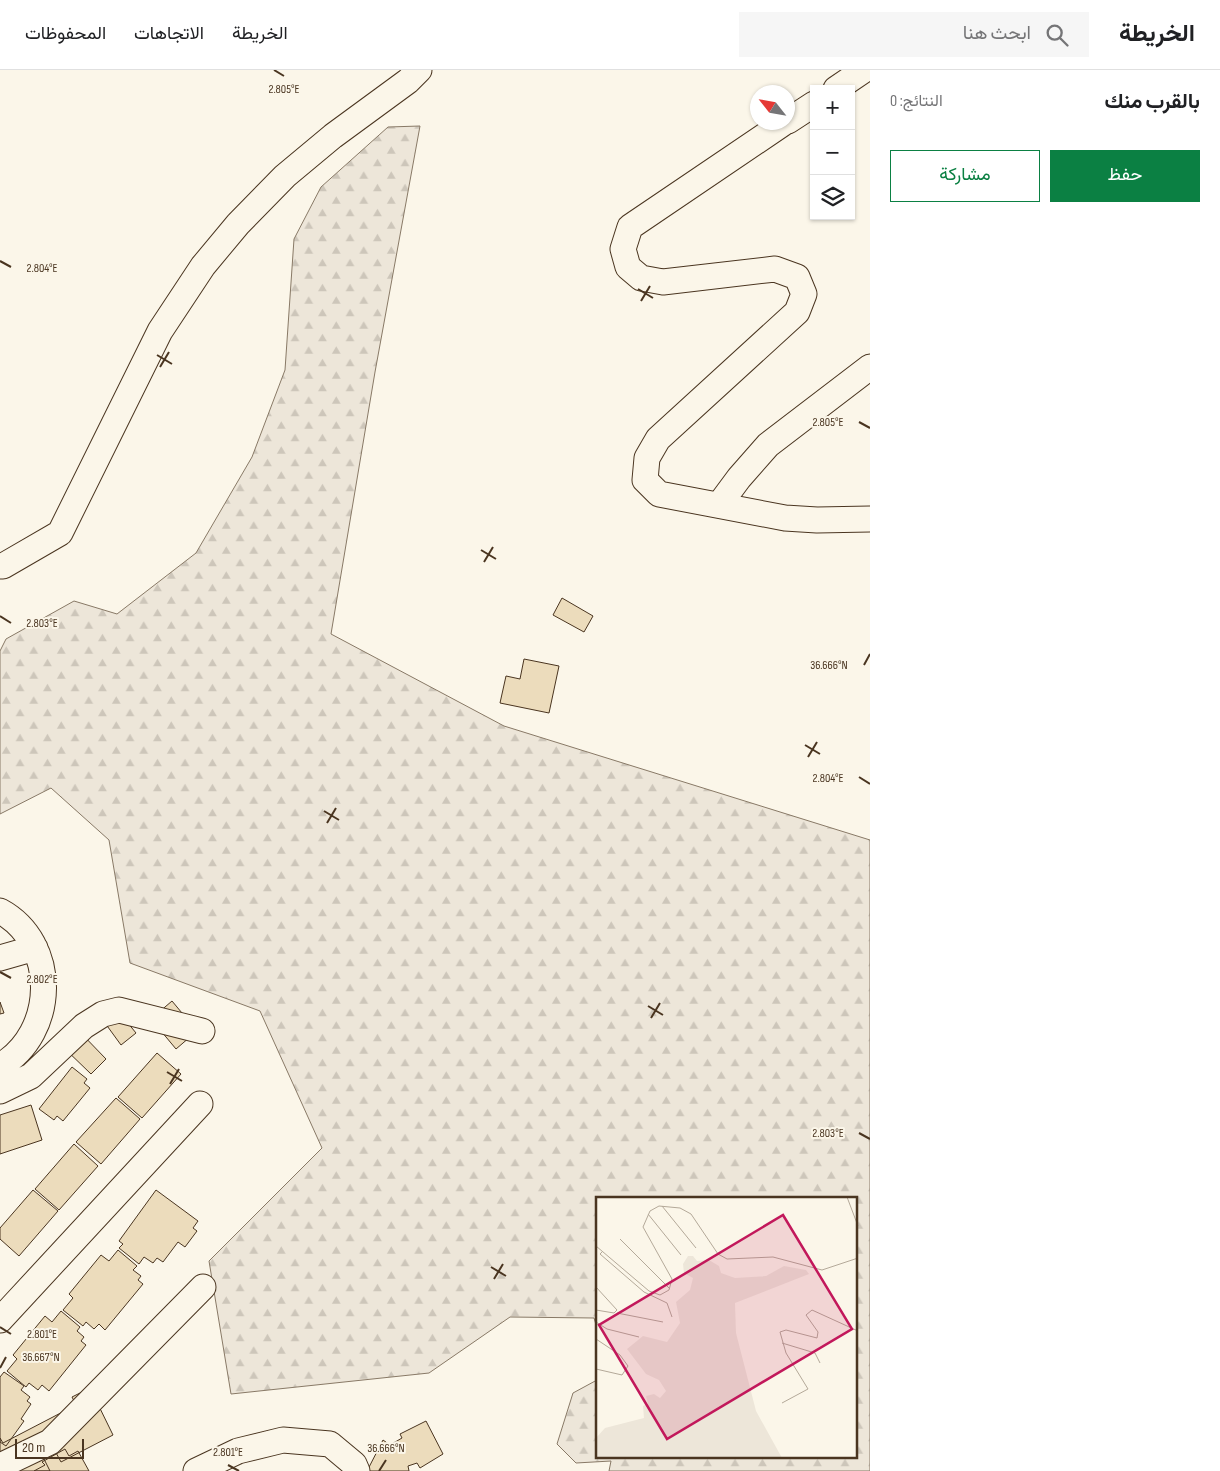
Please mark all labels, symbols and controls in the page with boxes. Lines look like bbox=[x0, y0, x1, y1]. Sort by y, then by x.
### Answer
search box bbox=[739, 12, 1089, 57]
text: الخريطة bbox=[1119, 19, 1195, 48]
icon: search bbox=[1043, 21, 1071, 49]
text: ابحث هنا bbox=[963, 22, 1031, 45]
text: المحفوظات bbox=[25, 23, 106, 44]
text: الاتجاهات bbox=[134, 23, 204, 44]
text: الخريطة bbox=[232, 23, 288, 44]
text: 2.805°E bbox=[268, 82, 300, 97]
north arrow bbox=[750, 85, 795, 130]
map controls bbox=[810, 85, 855, 220]
button: + bbox=[810, 85, 855, 130]
text: بالقرب منك bbox=[1105, 89, 1200, 114]
text: النتائج: 0 bbox=[890, 92, 943, 111]
button: − bbox=[810, 130, 855, 175]
button: مشاركة bbox=[890, 150, 1040, 202]
button: حفظ bbox=[1050, 150, 1200, 202]
button: layers bbox=[810, 175, 855, 220]
text: 2.804°E bbox=[27, 261, 57, 276]
text: 2.805°E bbox=[812, 415, 844, 430]
text: 2.803°E bbox=[26, 616, 58, 631]
text: 36.666°N bbox=[810, 658, 848, 673]
text: 2.804°E bbox=[813, 771, 843, 786]
text: 2.802°E bbox=[26, 972, 58, 987]
text: 2.803°E bbox=[812, 1126, 844, 1141]
inset map bbox=[596, 1197, 858, 1458]
text: 2.801°E bbox=[27, 1327, 57, 1342]
text: 36.667°N bbox=[22, 1350, 60, 1365]
scale bar bbox=[15, 1436, 84, 1459]
text: 20 m bbox=[22, 1439, 45, 1456]
text: 36.666°N bbox=[367, 1441, 405, 1456]
text: 2.801°E bbox=[213, 1445, 243, 1460]

